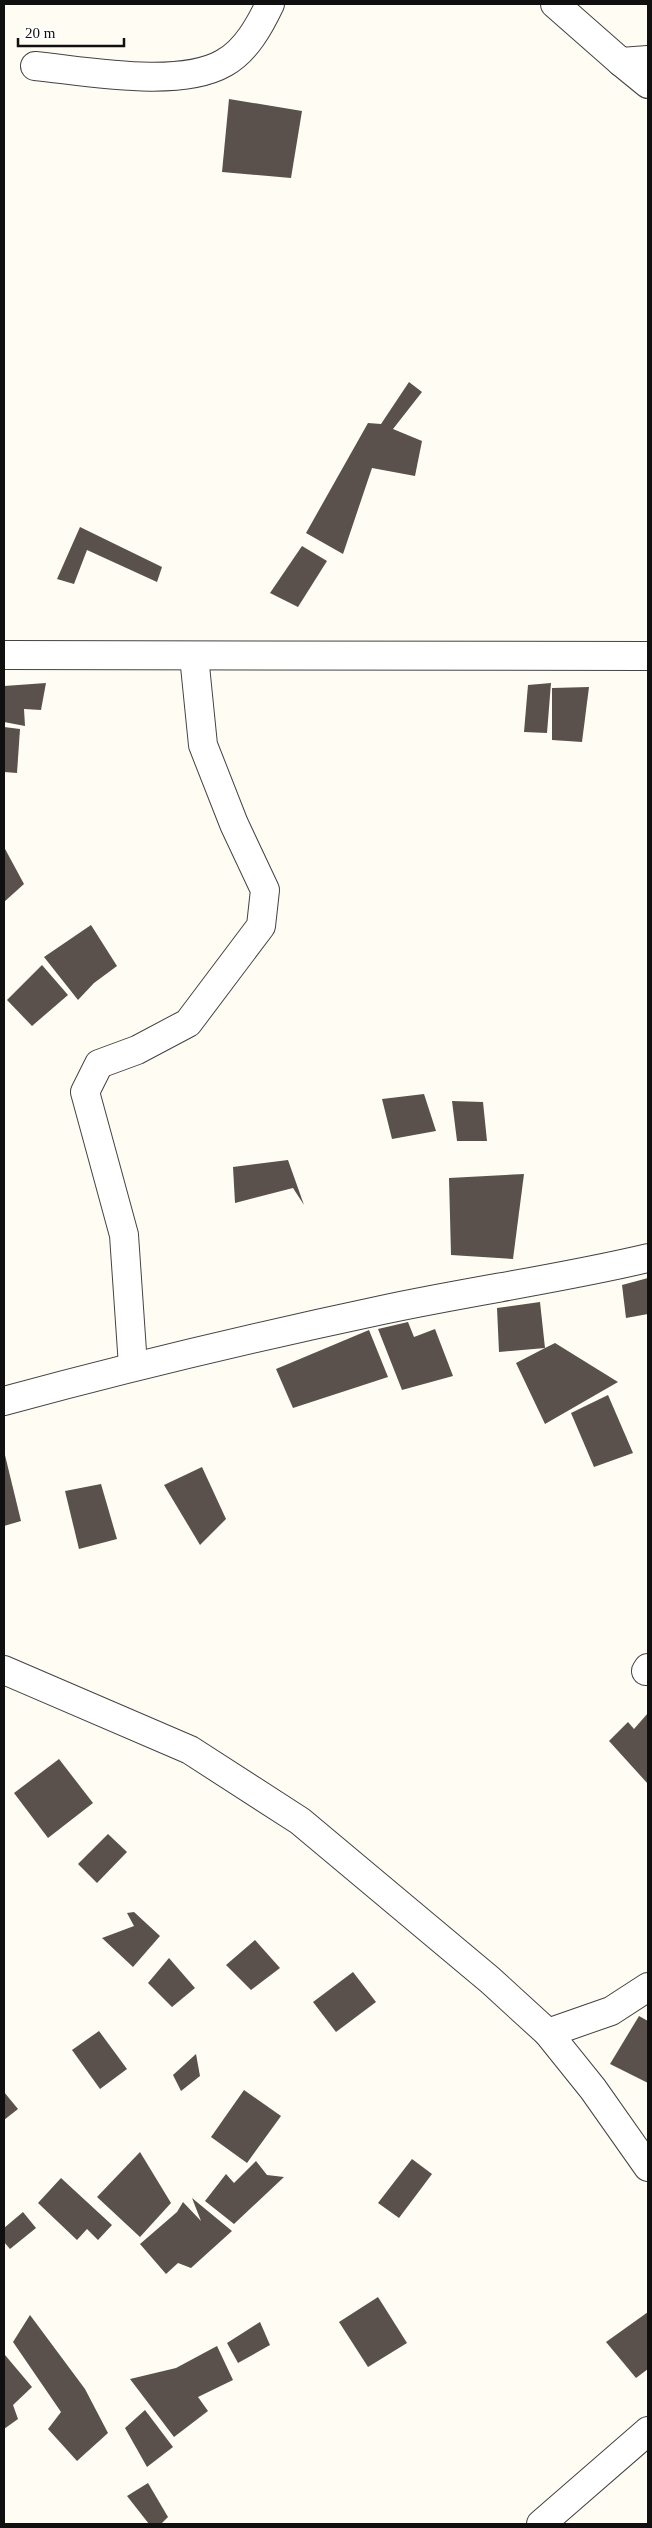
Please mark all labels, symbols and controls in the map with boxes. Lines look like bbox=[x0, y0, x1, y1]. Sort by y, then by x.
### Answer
scale bar bbox=[18, 15, 124, 47]
text: 20 m bbox=[25, 25, 56, 41]

